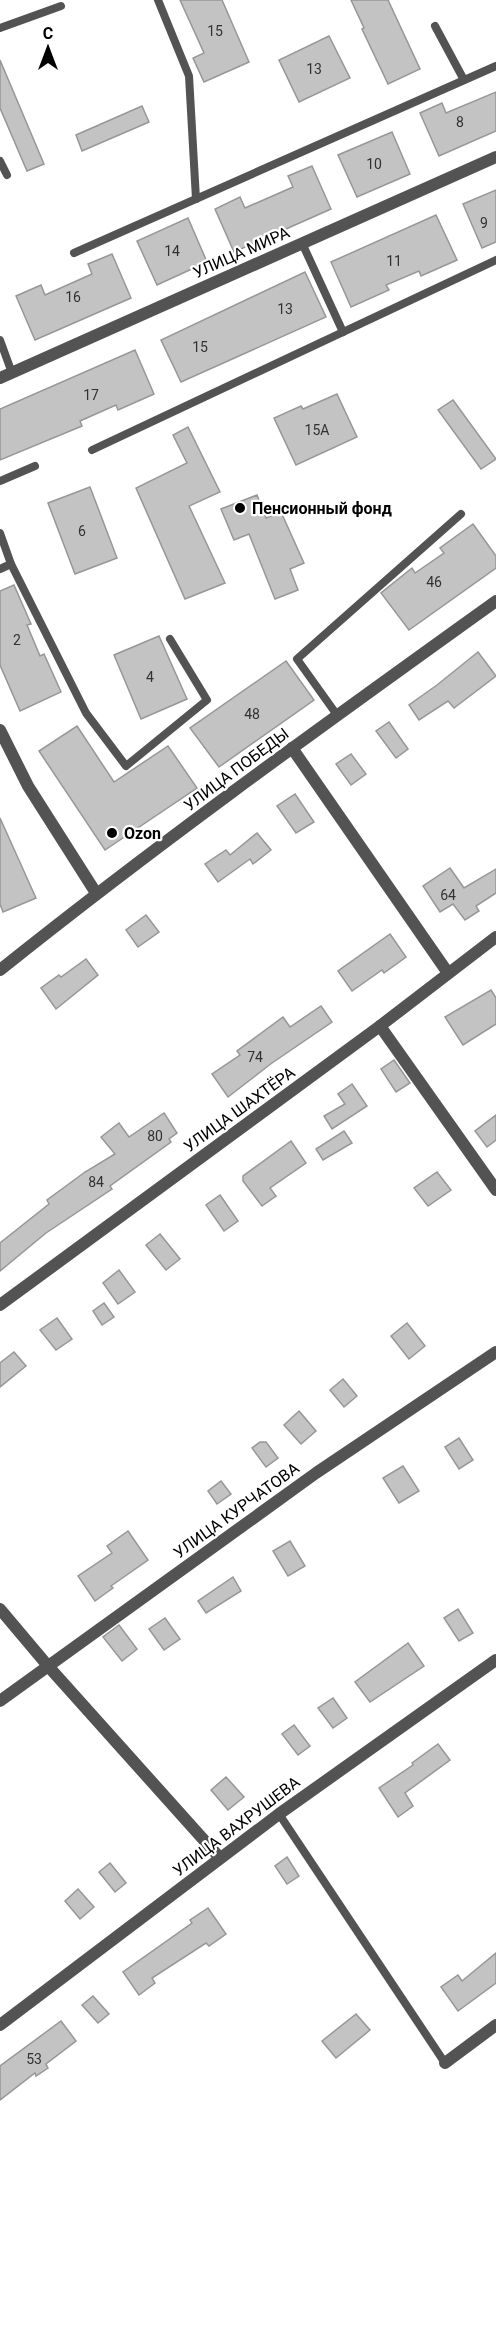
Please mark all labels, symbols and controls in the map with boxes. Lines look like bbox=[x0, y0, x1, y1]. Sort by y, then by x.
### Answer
north arrow bbox=[18, 18, 78, 78]
house number: 15 bbox=[207, 23, 223, 39]
text: С bbox=[43, 24, 53, 43]
house number: 13 bbox=[306, 61, 322, 77]
house number: 8 bbox=[456, 114, 464, 130]
house number: 10 bbox=[366, 156, 382, 172]
house number: 9 bbox=[480, 215, 488, 231]
street label: УЛИЦА МИРА bbox=[190, 223, 293, 282]
house number: 14 bbox=[164, 243, 180, 259]
house number: 11 bbox=[386, 253, 402, 269]
house number: 16 bbox=[65, 289, 81, 305]
house number: 13 bbox=[277, 301, 293, 317]
house number: 15 bbox=[192, 339, 208, 355]
house number: 17 bbox=[83, 387, 99, 403]
house number: 15А bbox=[305, 422, 329, 438]
place label: Пенсионный фонд bbox=[252, 499, 392, 518]
marker: Пенсионный фонд bbox=[233, 501, 247, 515]
house number: 6 bbox=[78, 523, 86, 539]
house number: 46 bbox=[426, 574, 442, 590]
house number: 2 bbox=[13, 632, 21, 648]
house number: 4 bbox=[146, 669, 154, 685]
house number: 48 bbox=[244, 706, 260, 722]
street label: УЛИЦА ПОБЕДЫ bbox=[180, 724, 292, 815]
place label: Ozon bbox=[124, 824, 161, 843]
marker: Ozon bbox=[105, 826, 119, 840]
house number: 64 bbox=[440, 887, 456, 903]
house number: 74 bbox=[247, 1049, 263, 1065]
street label: УЛИЦА ШАХТЁРА bbox=[180, 1062, 299, 1156]
house number: 80 bbox=[147, 1128, 163, 1144]
house number: 84 bbox=[88, 1174, 104, 1190]
street label: УЛИЦА КУРЧАТОВА bbox=[170, 1458, 303, 1562]
street label: УЛИЦА ВАХРУШЕВА bbox=[169, 1772, 304, 1880]
house number: 53 bbox=[26, 2051, 42, 2067]

